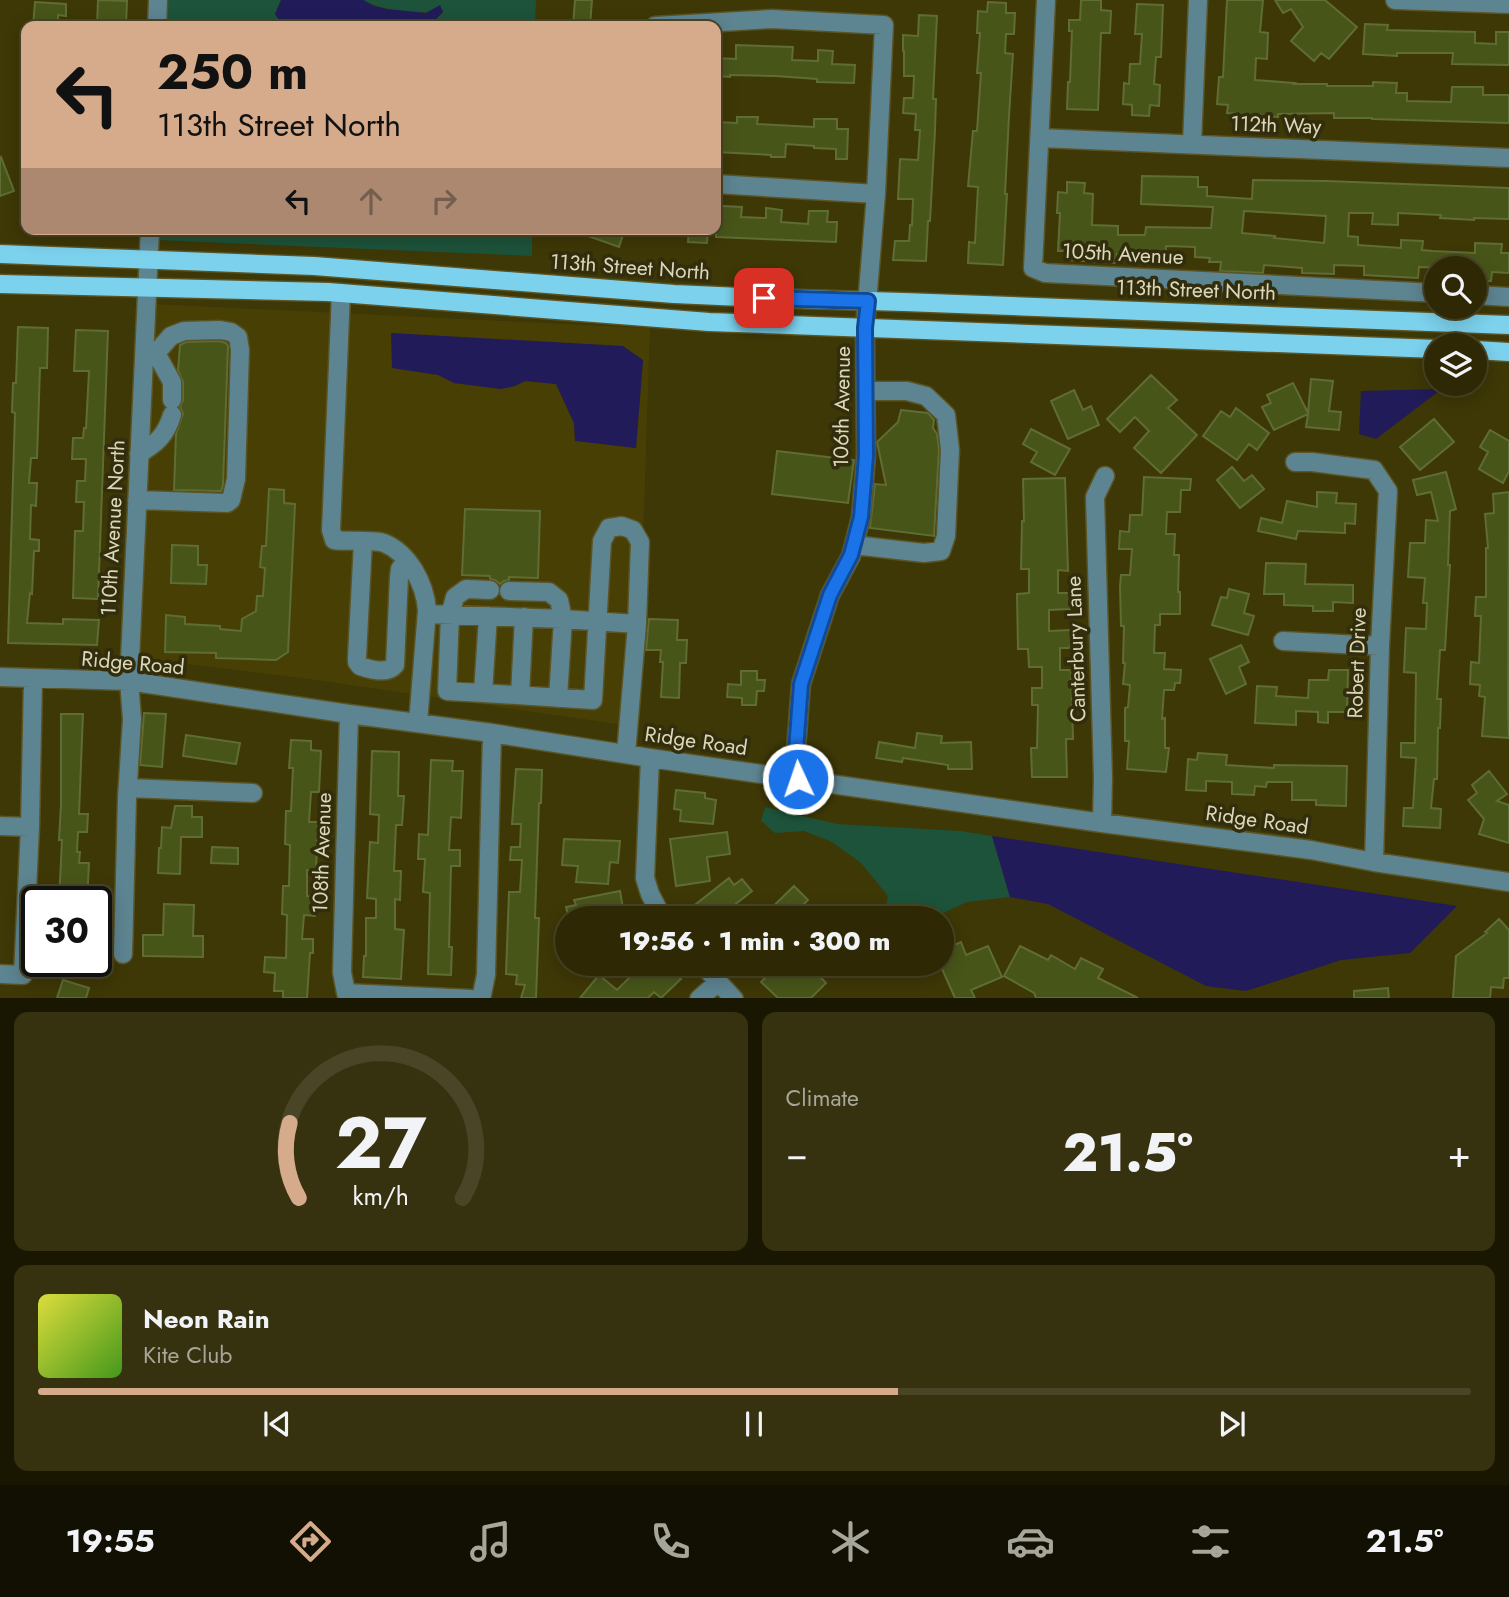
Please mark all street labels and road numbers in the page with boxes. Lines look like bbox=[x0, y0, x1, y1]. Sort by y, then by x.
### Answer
street label: 112th Way bbox=[1230, 108, 1323, 142]
street label: 105th Avenue bbox=[1061, 236, 1185, 272]
street label: 113th Street North bbox=[549, 246, 711, 288]
street label: 113th Street North bbox=[1115, 272, 1277, 308]
street label: 106th Avenue bbox=[826, 346, 858, 468]
street label: 110th Avenue North bbox=[93, 439, 133, 617]
street label: Canterbury Lane bbox=[1058, 575, 1094, 723]
street label: Robert Drive bbox=[1340, 607, 1374, 719]
street label: Ridge Road bbox=[80, 644, 186, 682]
street label: Ridge Road bbox=[643, 719, 749, 763]
street label: 108th Avenue bbox=[305, 792, 339, 914]
street label: Ridge Road bbox=[1204, 798, 1310, 842]

